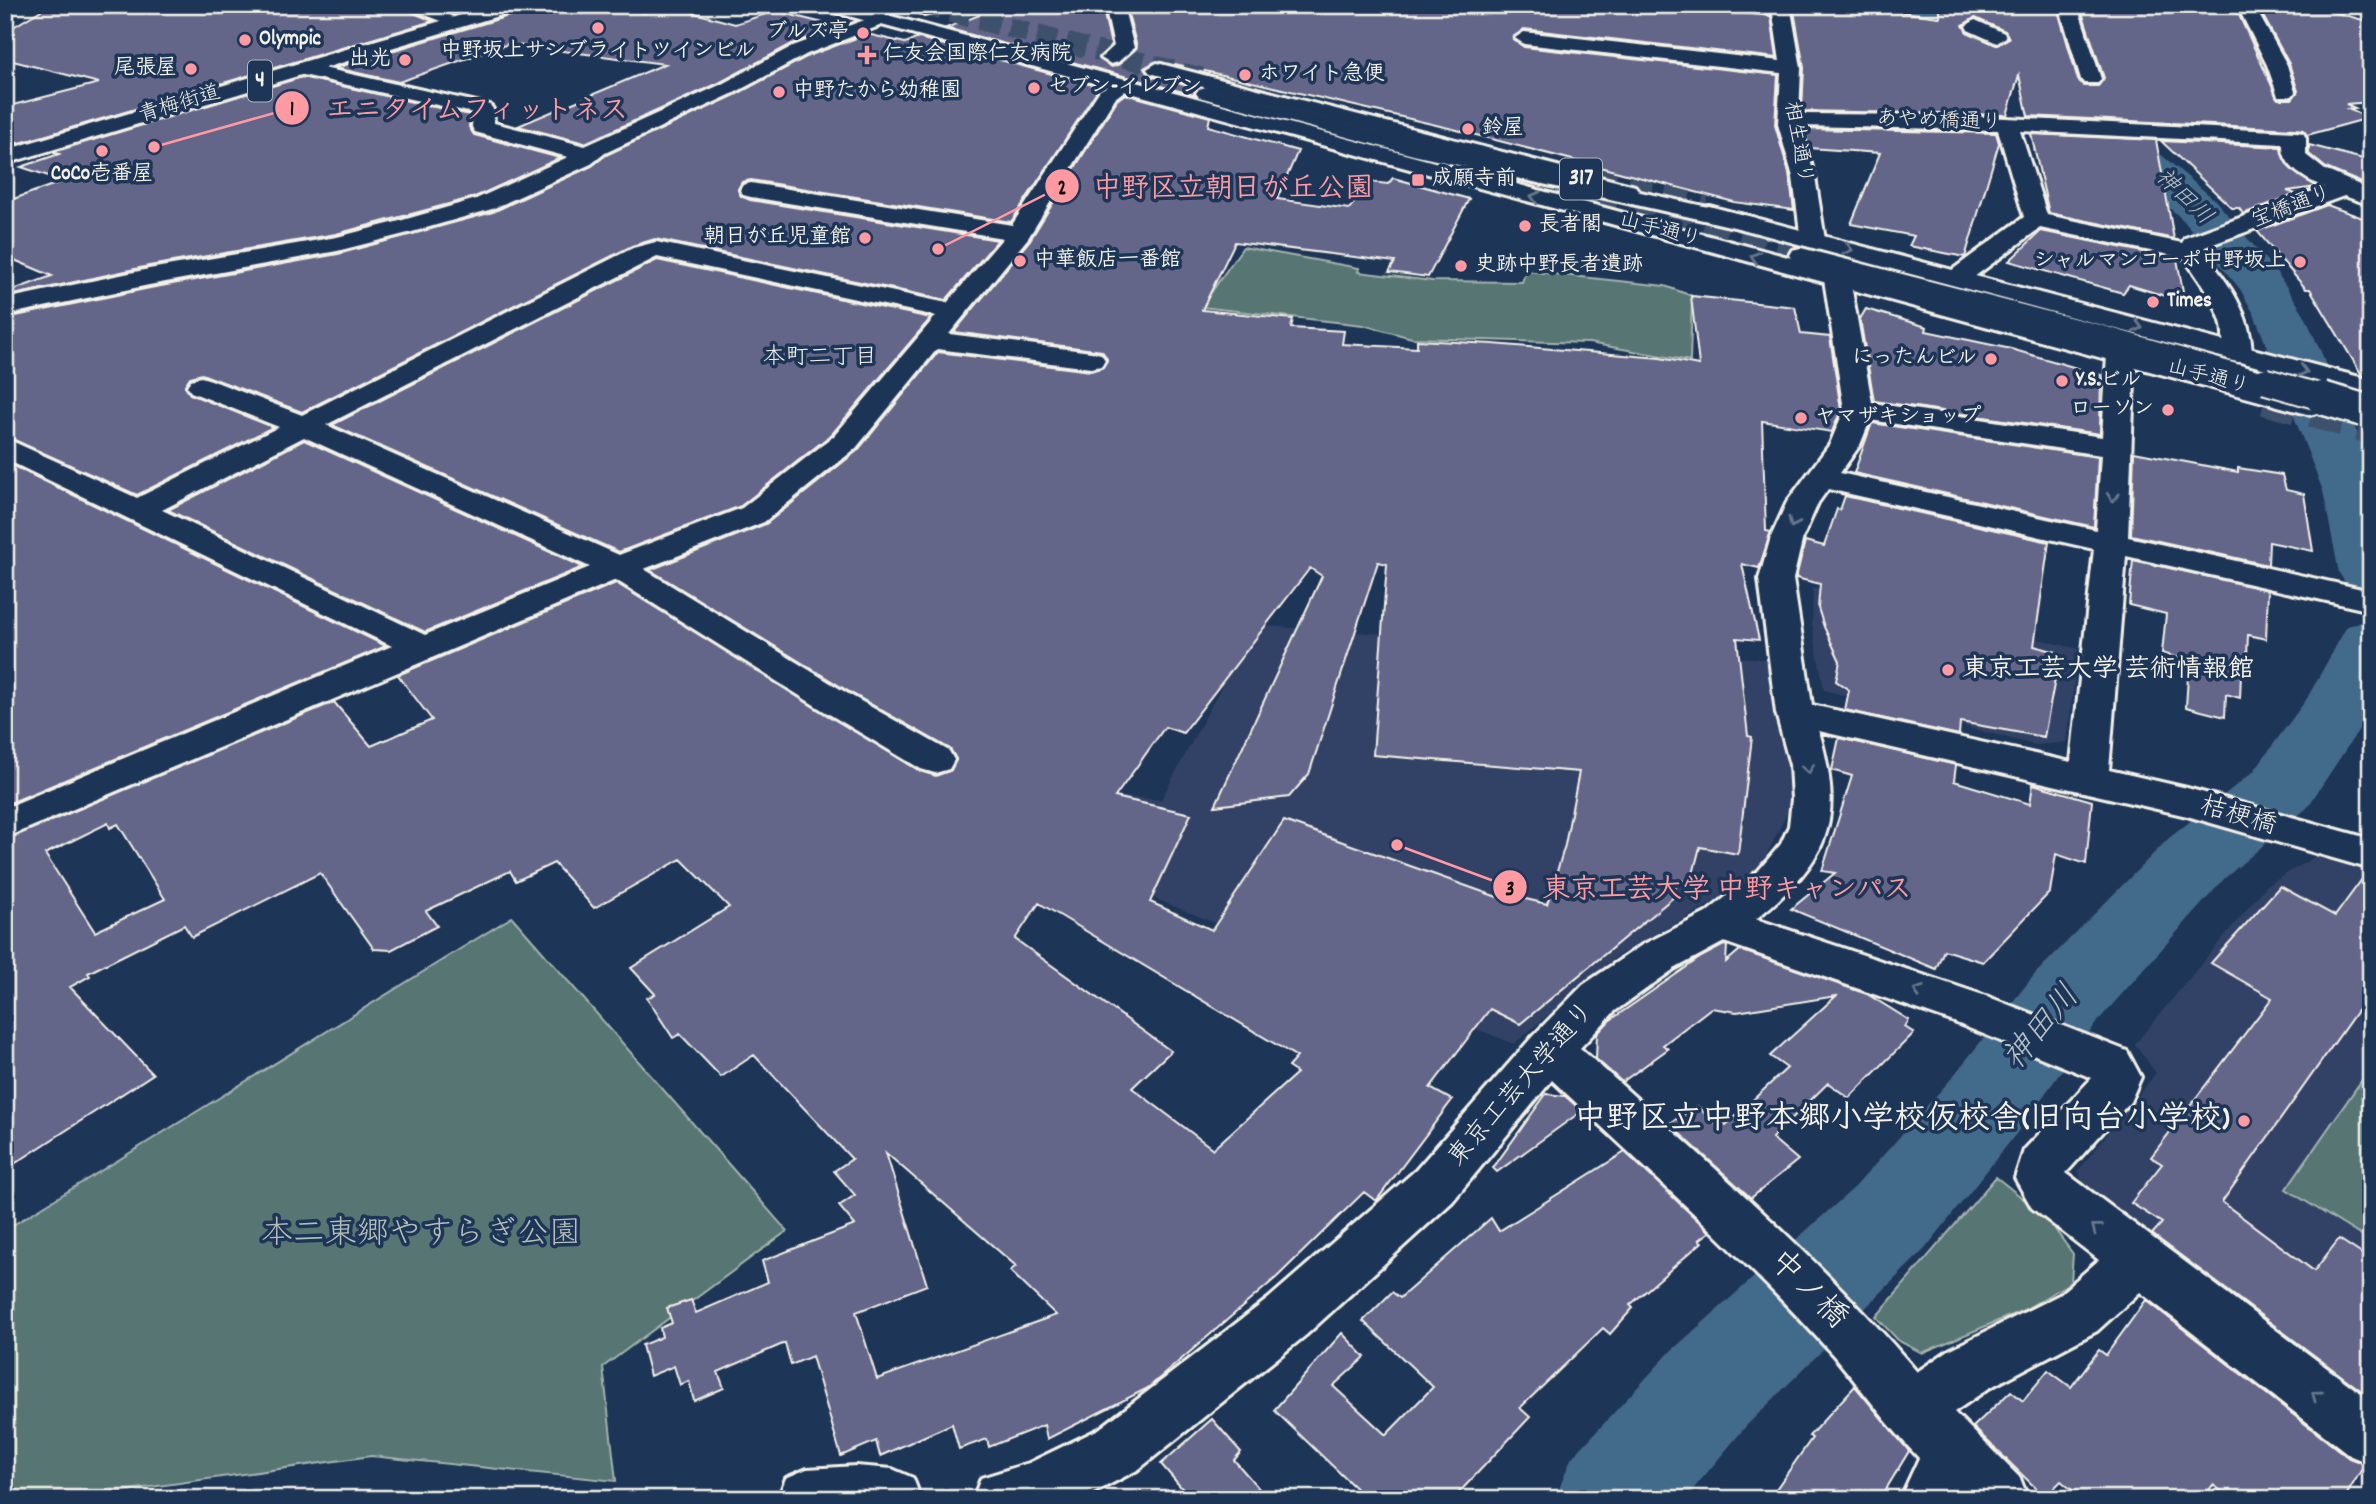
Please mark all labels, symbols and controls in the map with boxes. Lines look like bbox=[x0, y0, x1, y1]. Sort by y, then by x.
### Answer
place label: ブルズ亭 bbox=[766, 18, 849, 48]
marker: 中野坂上サンブライトツインビル bbox=[590, 20, 606, 36]
place label: Olympic bbox=[259, 25, 322, 55]
marker: ブルズ亭 bbox=[855, 25, 871, 41]
marker: Olympic bbox=[237, 32, 253, 48]
place label: 中野坂上サンブライトツインビル bbox=[441, 37, 756, 67]
place label: 仁友会国際仁友病院 bbox=[883, 40, 1072, 70]
place label: 出光 bbox=[349, 45, 391, 75]
marker: 仁友会国際仁友病院 bbox=[857, 45, 877, 65]
marker: 出光 bbox=[397, 52, 413, 68]
place label: 尾張屋 bbox=[114, 54, 177, 84]
road number: 4 bbox=[248, 60, 272, 102]
place label: ホワイト急便 bbox=[1259, 60, 1385, 90]
marker: 尾張屋 bbox=[183, 61, 199, 77]
marker: ホワイト急便 bbox=[1237, 67, 1253, 83]
place label: セブン-イレブン bbox=[1048, 73, 1202, 103]
place label: 中野たから幼稚園 bbox=[793, 77, 961, 107]
street label: 青梅街道 bbox=[135, 78, 225, 132]
marker: セブン-イレブン bbox=[1026, 80, 1042, 96]
callout: エニタイムフィットネス bbox=[274, 84, 645, 133]
marker: 中野たから幼稚園 bbox=[771, 84, 787, 100]
text: エニタイムフィットネス bbox=[326, 93, 628, 133]
text: 1 bbox=[290, 96, 294, 126]
street label: 相生通り bbox=[1775, 99, 1819, 187]
street label: あやめ橋通り bbox=[1876, 105, 2002, 139]
place label: 鈴屋 bbox=[1482, 114, 1524, 144]
marker: 鈴屋 bbox=[1460, 121, 1476, 137]
marker: CoCo壱番屋 bbox=[94, 143, 110, 159]
road number: 317 bbox=[1560, 159, 1602, 200]
place label: CoCo壱番屋 bbox=[51, 160, 153, 190]
callout: 中野区立朝日が丘公園 bbox=[1044, 162, 1387, 211]
water label: 神田川 bbox=[2147, 162, 2219, 234]
place label: 成願寺前 bbox=[1432, 165, 1516, 195]
text: 中野区立朝日が丘公園 bbox=[1093, 171, 1373, 211]
marker: 成願寺前 bbox=[1410, 172, 1426, 188]
text: 2 bbox=[1057, 175, 1067, 205]
street label: 宝橋通り bbox=[2247, 179, 2337, 237]
one-way arrow bbox=[1530, 191, 1542, 206]
street label: 山手通り bbox=[1616, 206, 1704, 256]
place label: 長者閣 bbox=[1539, 211, 1602, 241]
marker: 長者閣 bbox=[1517, 218, 1533, 234]
place label: 朝日が丘児童館 bbox=[704, 223, 851, 253]
marker: 朝日が丘児童館 bbox=[857, 230, 873, 246]
one-way arrow bbox=[1841, 241, 1853, 255]
place label: 中華飯店一番館 bbox=[1034, 246, 1181, 276]
place label: シャルマンコーポ中野坂上 bbox=[2034, 247, 2286, 277]
place label: 史跡中野長者遺跡 bbox=[1475, 251, 1643, 281]
one-way arrow bbox=[1749, 251, 1761, 265]
marker: 中華飯店一番館 bbox=[1012, 253, 1028, 269]
marker: シャルマンコーポ中野坂上 bbox=[2292, 254, 2308, 270]
marker: 史跡中野長者遺跡 bbox=[1453, 258, 1469, 274]
place label: Times bbox=[2167, 287, 2212, 317]
marker: Times bbox=[2145, 294, 2161, 310]
one-way arrow bbox=[2132, 319, 2144, 333]
district label: 本町二丁目 bbox=[763, 342, 878, 375]
place label: にったんビル bbox=[1851, 344, 1977, 374]
marker: にったんビル bbox=[1983, 351, 1999, 367]
street label: 山手通り bbox=[2164, 353, 2252, 403]
one-way arrow bbox=[2297, 363, 2309, 377]
place label: Y.S.ビル bbox=[2075, 366, 2142, 396]
marker: Y.S.ビル bbox=[2054, 373, 2070, 389]
place label: ローソン bbox=[2070, 395, 2154, 425]
marker: ローソン bbox=[2160, 402, 2176, 418]
place label: ヤマザキショップ bbox=[1815, 403, 1981, 433]
marker: ヤマザキショップ bbox=[1793, 410, 1809, 426]
one-way arrow bbox=[2106, 491, 2121, 502]
one-way arrow bbox=[1788, 516, 1802, 528]
place label: 東京工芸大学 芸術情報館 bbox=[1962, 652, 2254, 689]
marker: 東京工芸大学 芸術情報館 bbox=[1940, 662, 1956, 678]
one-way arrow bbox=[1800, 763, 1815, 775]
street label: 桔梗橋 bbox=[2195, 788, 2281, 846]
callout: 東京工芸大学 中野キャンパス bbox=[1492, 863, 1926, 912]
text: 東京工芸大学 中野キャンパス bbox=[1542, 872, 1912, 912]
text: 3 bbox=[1505, 876, 1515, 906]
water label: 神田川 bbox=[1993, 976, 2093, 1082]
one-way arrow bbox=[1912, 985, 1924, 999]
street label: 東京工芸大学通り bbox=[1440, 994, 1604, 1176]
place label: 中野区立中野本郷小学校仮校舎(旧向台小学校) bbox=[1574, 1098, 2230, 1144]
marker: 中野区立中野本郷小学校仮校舎(旧向台小学校) bbox=[2236, 1113, 2252, 1129]
park label: 本二東郷やすらぎ公園 bbox=[261, 1213, 581, 1259]
one-way arrow bbox=[2091, 1223, 2104, 1236]
street label: 中ノ橋 bbox=[1757, 1241, 1857, 1341]
one-way arrow bbox=[2311, 1391, 2324, 1403]

